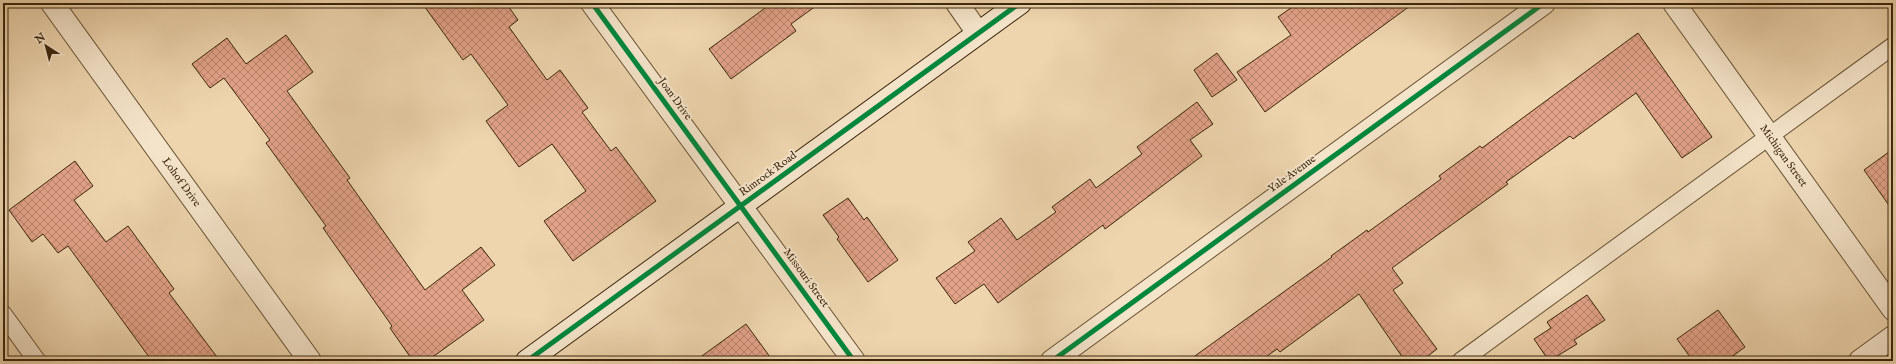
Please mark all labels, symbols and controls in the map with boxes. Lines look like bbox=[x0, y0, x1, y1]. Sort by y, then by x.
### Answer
north arrow bbox=[26, 26, 66, 66]
text: N bbox=[32, 30, 49, 48]
street label: Joan Drive bbox=[654, 74, 695, 123]
street label: Michigan Street bbox=[1756, 122, 1811, 190]
street label: Rimrock Road bbox=[737, 148, 800, 200]
street label: Yale Avenue bbox=[1265, 152, 1319, 196]
street label: Lohof Drive bbox=[159, 155, 204, 210]
street label: Missouri Street bbox=[780, 246, 832, 310]

